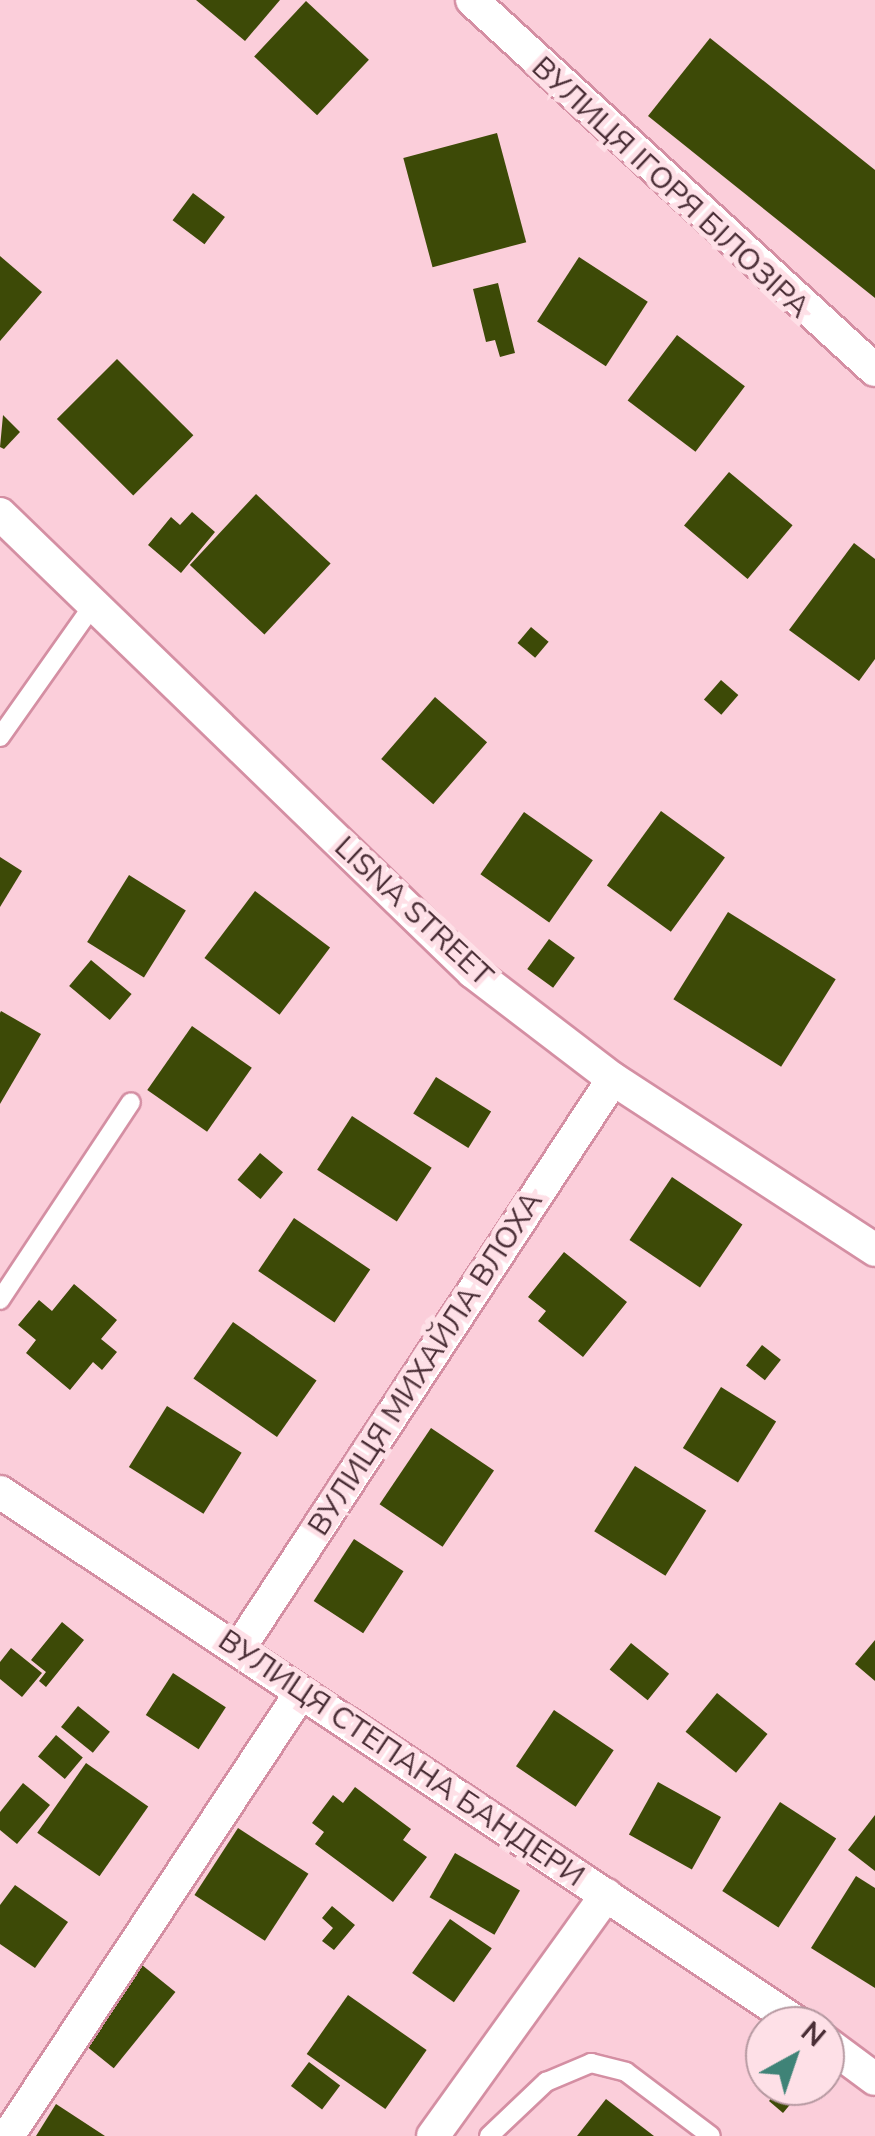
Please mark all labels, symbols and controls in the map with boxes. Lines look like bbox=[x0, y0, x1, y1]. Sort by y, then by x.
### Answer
street label: ВУЛИЦЯ ІГОРЯ БІЛОЗІРА bbox=[524, 50, 816, 326]
street label: LISNA STREET bbox=[326, 830, 500, 994]
street label: ВУЛИЦЯ МИХАЙЛА ВЛОХА bbox=[301, 1185, 551, 1543]
street label: ВУЛИЦЯ СТЕПАНА БАНДЕРИ bbox=[211, 1623, 591, 1895]
north arrow bbox=[745, 2006, 845, 2106]
text: N bbox=[793, 2013, 833, 2056]

